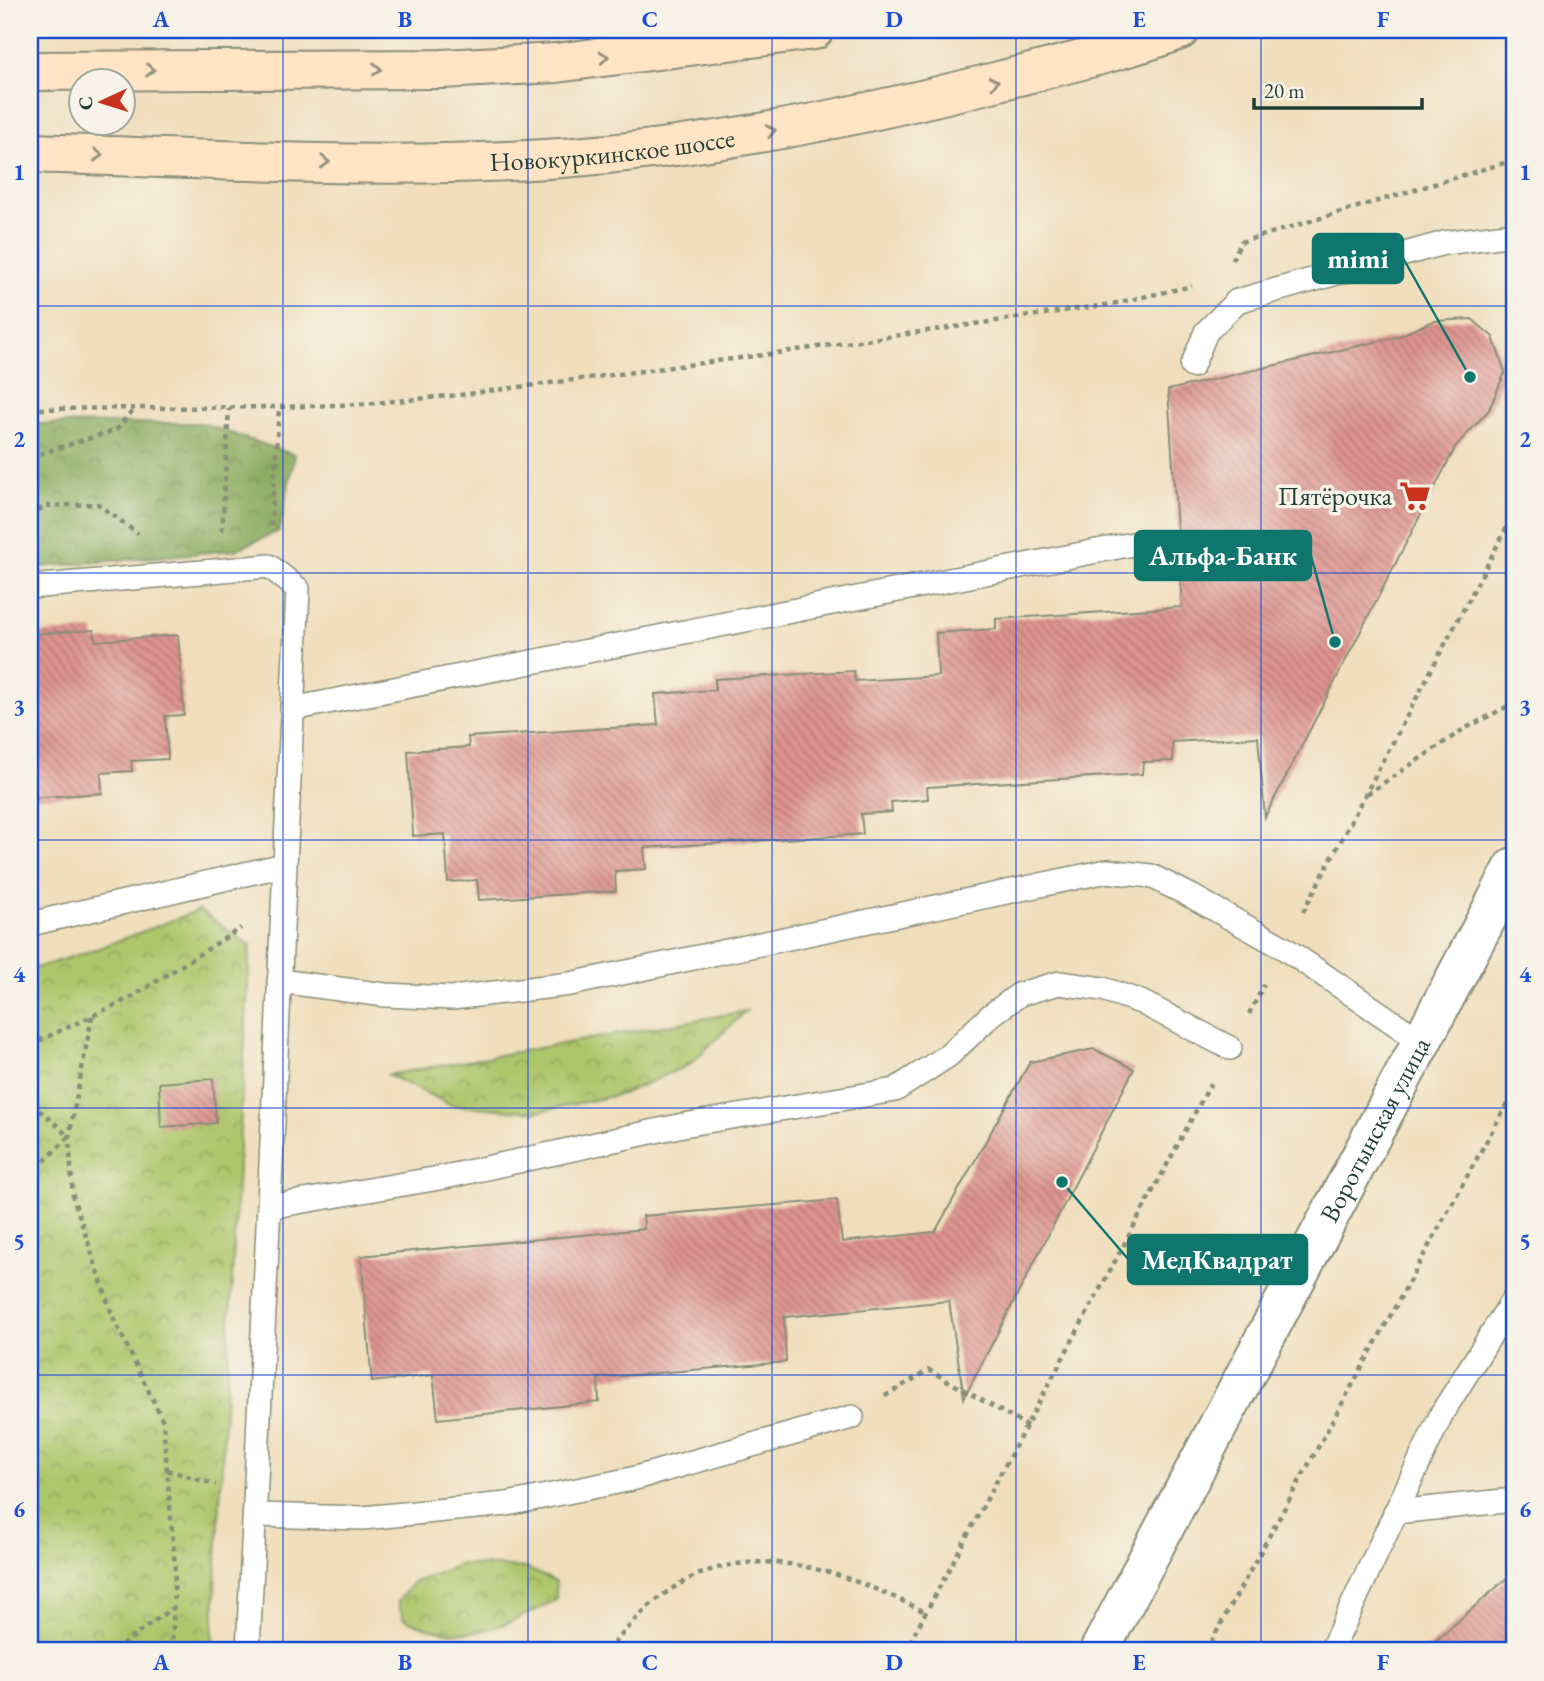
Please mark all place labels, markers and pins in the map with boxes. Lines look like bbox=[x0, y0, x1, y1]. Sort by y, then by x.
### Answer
callout: mimi bbox=[1313, 234, 1403, 283]
place label: Пятёрочка bbox=[1278, 479, 1393, 513]
supermarket icon: Пятёрочка bbox=[1398, 479, 1432, 513]
callout: Альфа-Банк bbox=[1135, 531, 1311, 580]
callout: МедКвадрат bbox=[1128, 1235, 1307, 1284]

